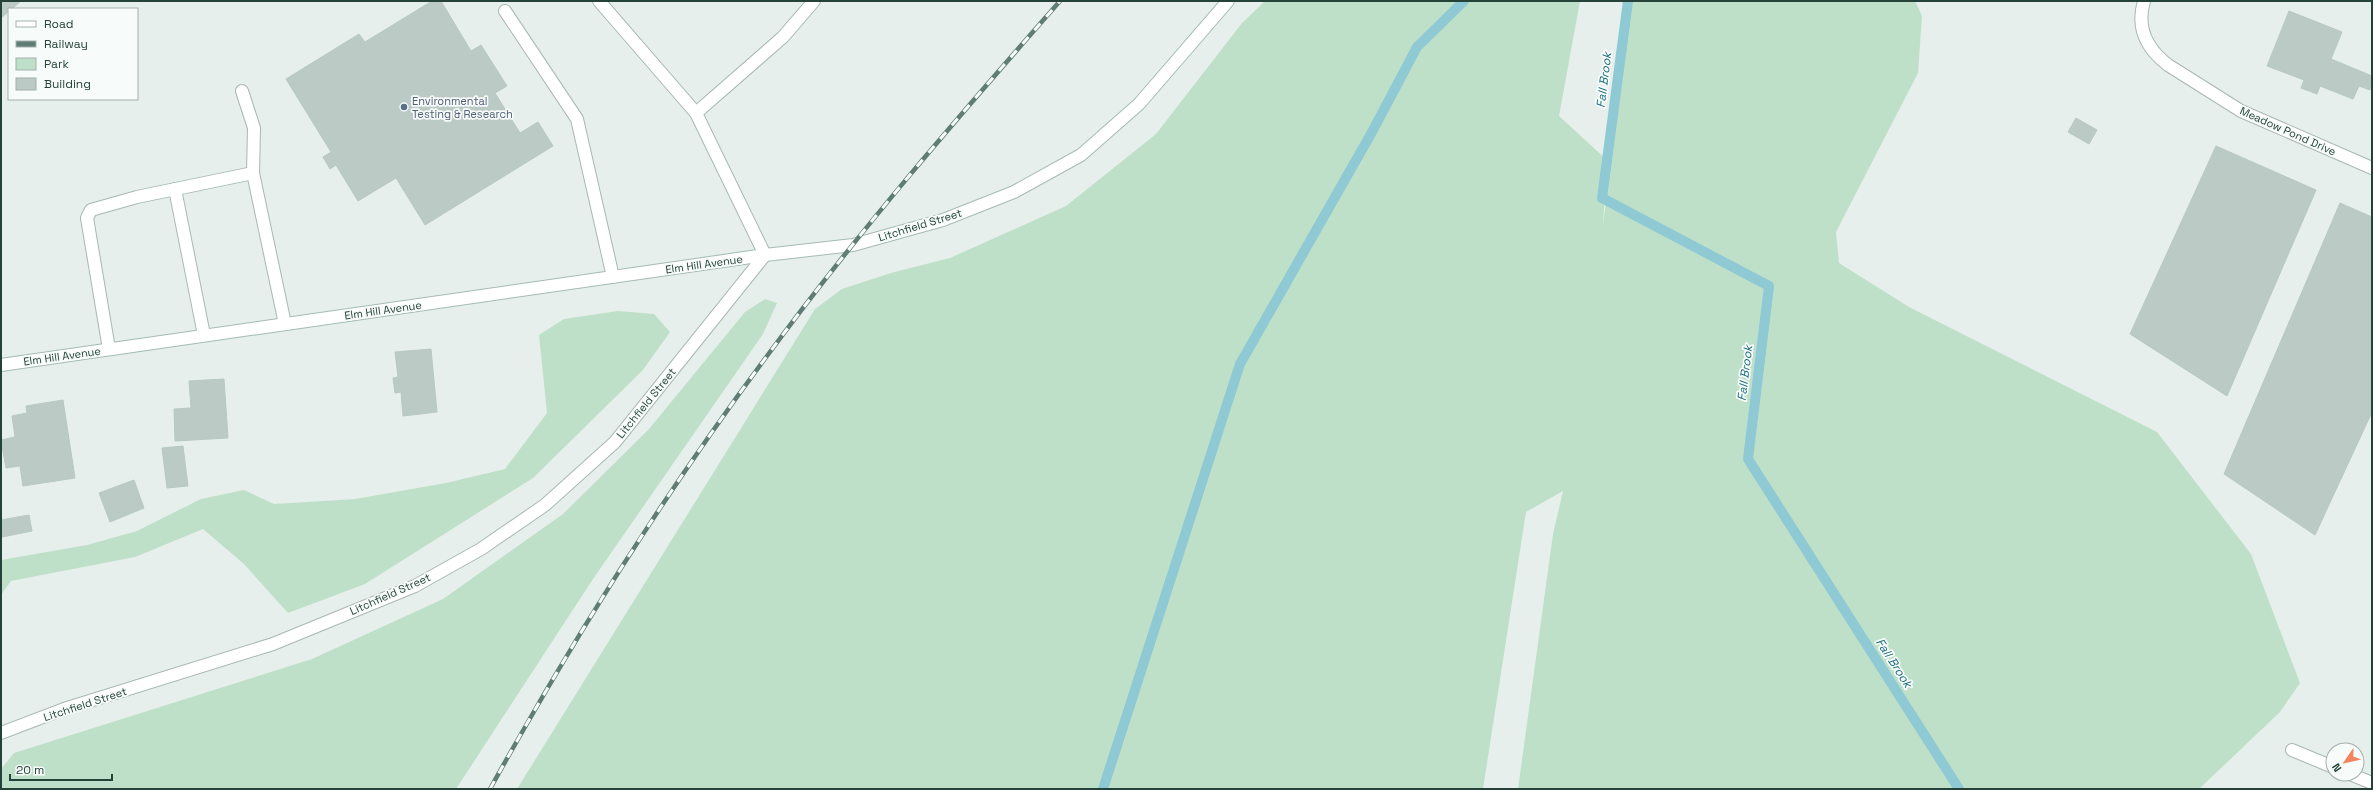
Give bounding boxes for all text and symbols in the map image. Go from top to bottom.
legend [8,8,138,100]
text: Road [44,16,73,32]
text: Railway [44,36,88,52]
water label: Fall Brook [1593,50,1616,109]
text: Park [44,56,69,72]
text: Building [44,76,91,92]
place label: Environmental Testing & Research [412,94,513,121]
marker: Environmental Testing & Research [399,102,409,112]
street label: Meadow Pond Drive [2238,103,2338,159]
street label: Litchfield Street [876,206,964,244]
street label: Elm Hill Avenue [664,252,744,276]
street label: Elm Hill Avenue [343,298,423,322]
water label: Fall Brook [1734,343,1757,402]
street label: Elm Hill Avenue [22,344,102,368]
street label: Litchfield Street [613,365,679,441]
street label: Litchfield Street [348,570,432,618]
water label: Fall Brook [1872,635,1917,692]
street label: Litchfield Street [42,684,128,724]
north arrow [2325,742,2365,782]
scale bar [10,756,112,782]
text: N [2329,761,2345,775]
text: 20 m [16,762,44,778]

